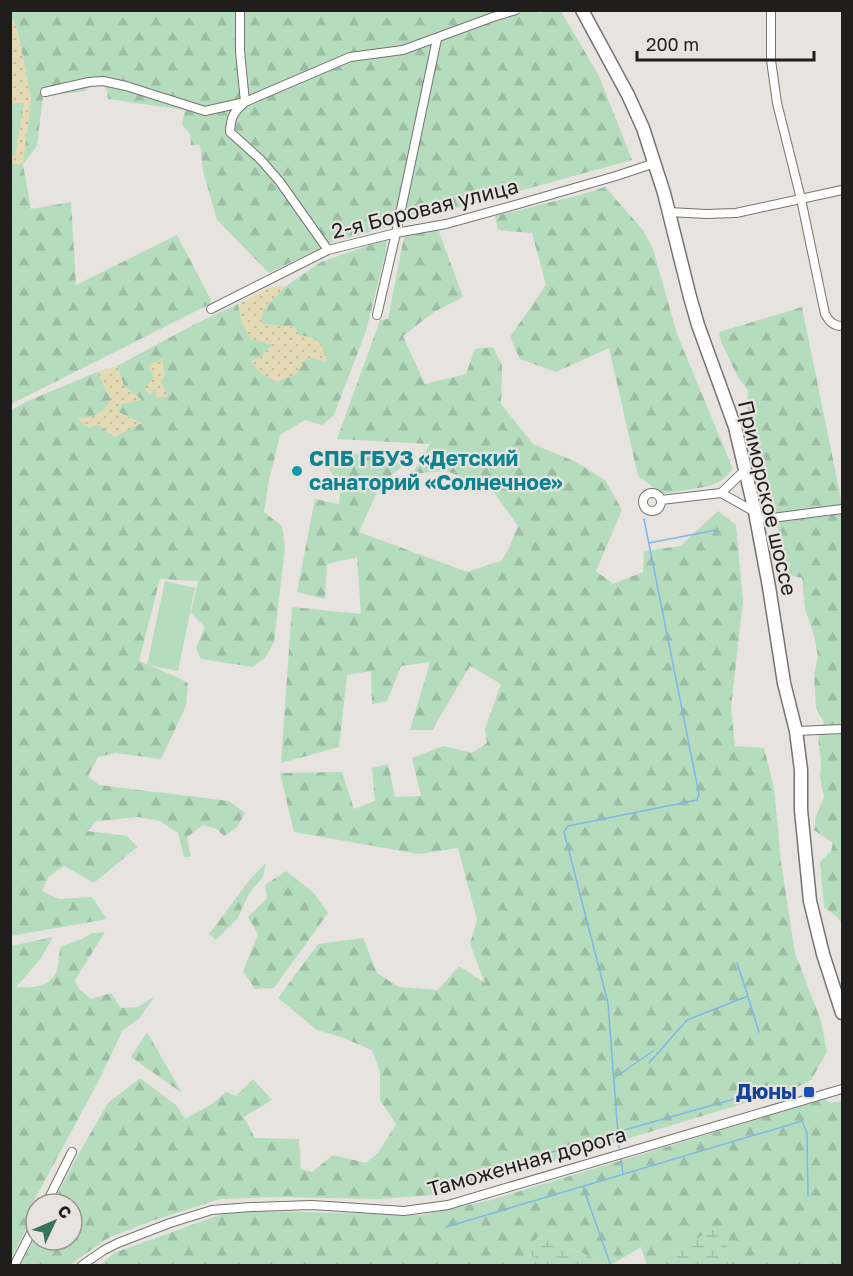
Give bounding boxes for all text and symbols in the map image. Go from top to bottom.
scale bar [637,24,814,62]
text: 200 m [646,33,699,55]
street label: 2-я Боровая улица [328,172,521,244]
street label: Приморское шоссе [733,397,803,598]
place label: СПБ ГБУЗ «Детский санаторий «Солнечное» [309,445,563,495]
marker: СПБ ГБУЗ «Детский санаторий «Солнечное» [290,464,304,478]
place label: Дюны [736,1078,797,1104]
marker: Дюны [802,1085,816,1099]
street label: Таможенная дорога [424,1120,629,1202]
north arrow [24,1192,84,1252]
text: С [54,1201,76,1223]

